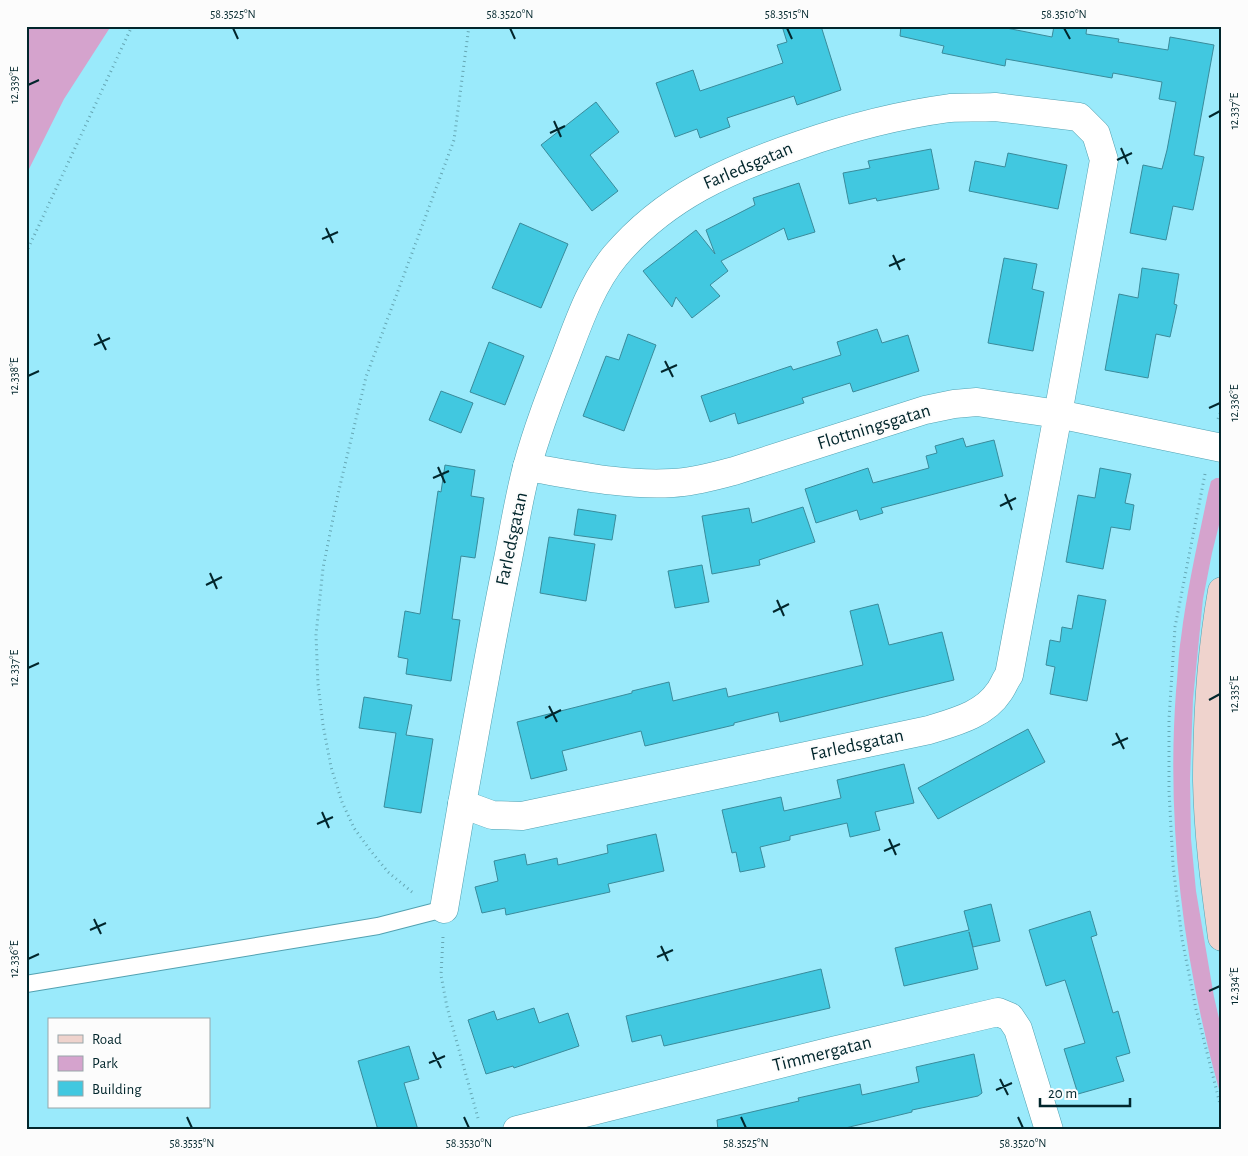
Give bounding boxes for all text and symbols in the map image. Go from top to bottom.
text: 58.3525°N [210,8,256,20]
text: 58.3520°N [487,8,533,20]
text: 58.3515°N [765,8,809,20]
text: 58.3510°N [1041,8,1087,20]
text: 12.339°E [8,66,20,104]
text: 12.337°E [1228,93,1240,129]
street label: Farledsgatan [701,139,795,193]
text: 12.338°E [8,357,20,395]
text: 12.336°E [1228,384,1240,422]
street label: Flottningsgatan [815,401,933,453]
street label: Farledsgatan [493,491,531,587]
text: 12.337°E [8,650,20,686]
text: 12.335°E [1228,676,1240,712]
street label: Farledsgatan [809,726,905,764]
text: 12.336°E [8,940,20,978]
text: 12.334°E [1228,967,1240,1005]
legend [48,1018,210,1108]
text: Road [92,1032,122,1047]
street label: Timmergatan [771,1033,873,1075]
text: Park [92,1056,118,1071]
scale bar [1040,1076,1130,1108]
text: Building [92,1082,142,1097]
text: 20 m [1048,1086,1077,1101]
text: 58.3535°N [169,1137,215,1149]
text: 58.3530°N [446,1137,492,1149]
text: 58.3525°N [723,1137,769,1149]
text: 58.3520°N [1000,1137,1046,1149]

